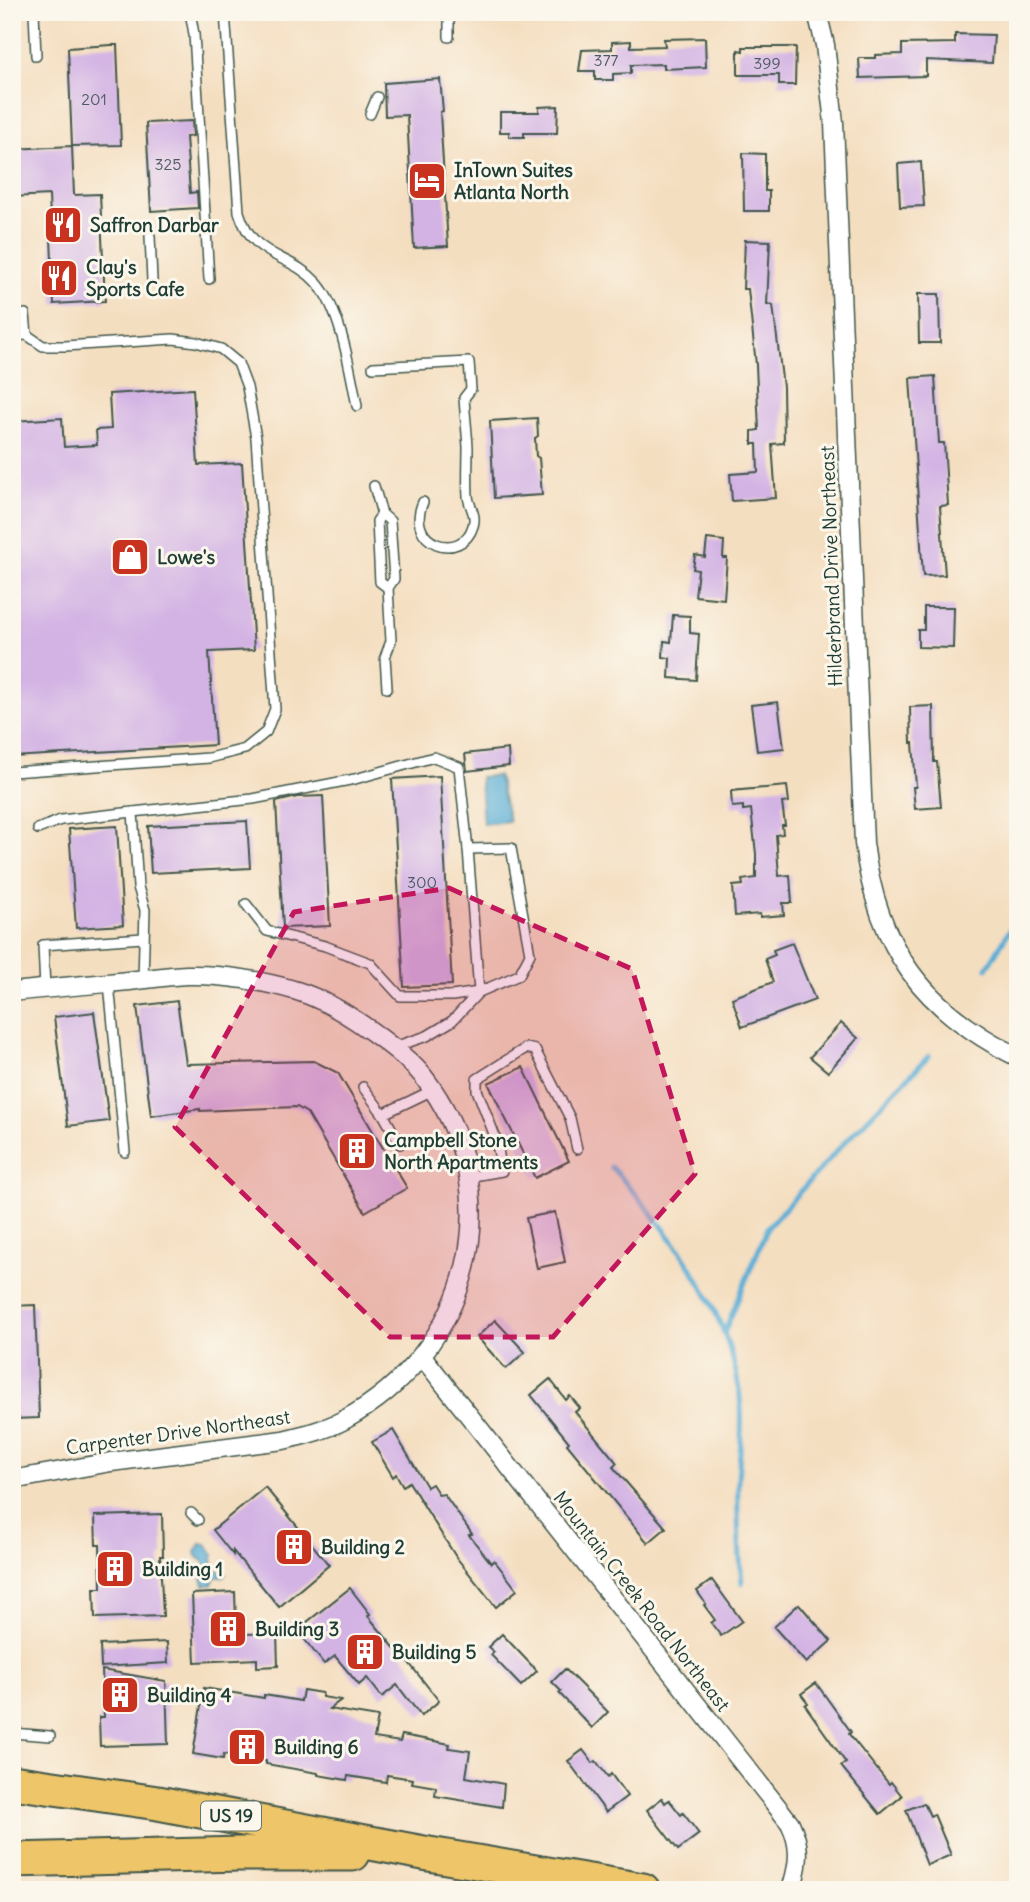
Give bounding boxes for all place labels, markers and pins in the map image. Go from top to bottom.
place label: InTown Suites Atlanta North [454,158,573,204]
hotel icon: InTown Suites Atlanta North [406,160,448,202]
restaurant icon: Saffron Darbar [42,204,84,246]
place label: Saffron Darbar [90,213,219,237]
place label: Clay's Sports Cafe [86,255,185,301]
restaurant icon: Clay's Sports Cafe [38,257,80,299]
shop icon: Lowe's [109,536,151,578]
place label: Lowe's [157,545,216,569]
place label: Campbell Stone North Apartments [384,1128,538,1174]
building icon: Campbell Stone North Apartments [336,1130,378,1172]
building icon: Building 2 [273,1526,315,1568]
place label: Building 2 [321,1535,405,1559]
building icon: Building 1 [94,1548,136,1590]
place label: Building 1 [142,1557,223,1581]
building icon: Building 3 [207,1608,249,1650]
place label: Building 3 [255,1617,339,1641]
building icon: Building 5 [344,1631,386,1673]
place label: Building 5 [392,1640,477,1664]
building icon: Building 4 [99,1674,141,1716]
place label: Building 4 [147,1683,232,1707]
building icon: Building 6 [226,1726,268,1768]
place label: Building 6 [274,1735,359,1759]

